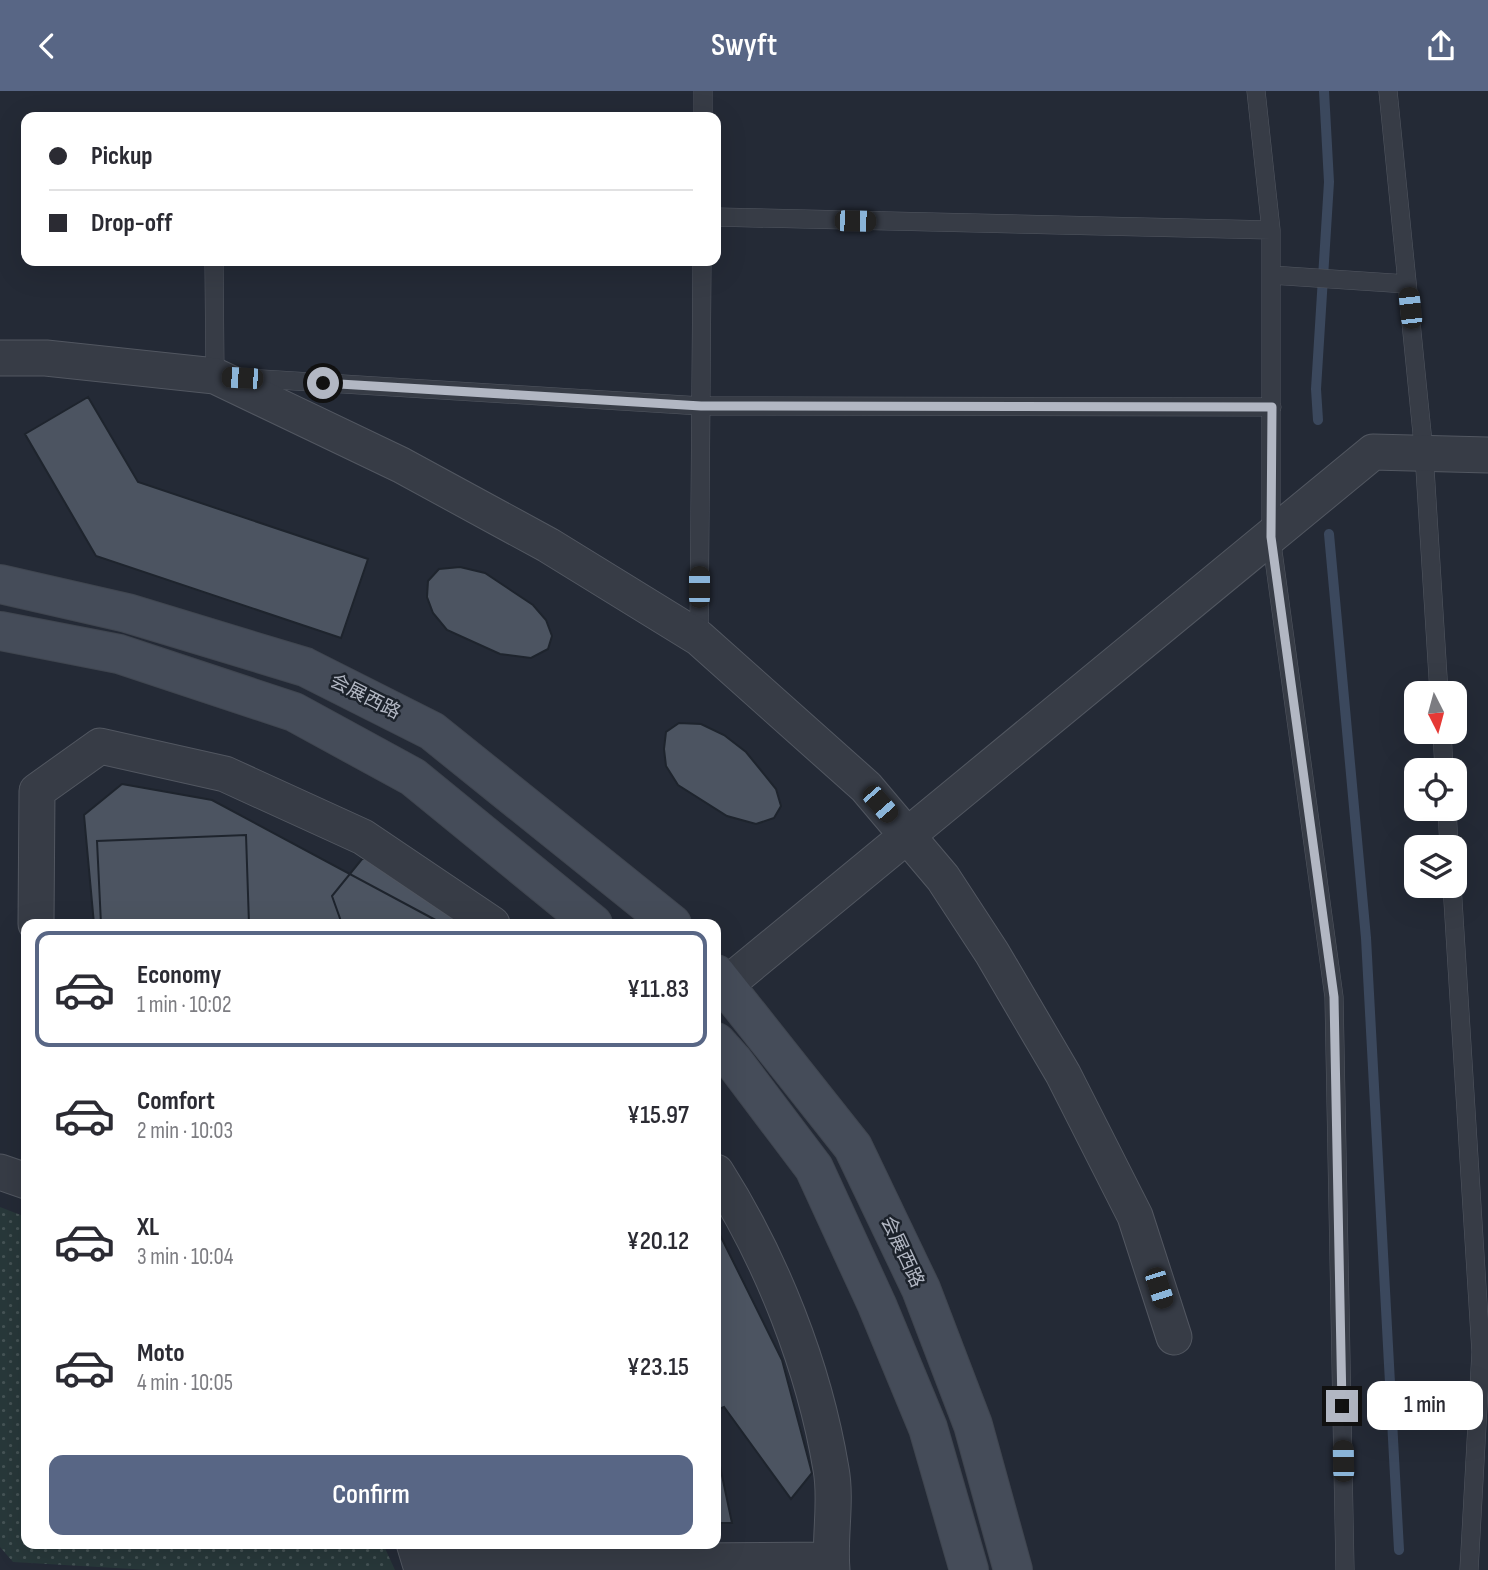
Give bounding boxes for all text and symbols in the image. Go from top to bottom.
text: Swyft [711,26,777,65]
icon: back [28,27,66,65]
icon: share [1422,27,1460,65]
text: Pickup [91,141,153,172]
text: Drop-off [91,208,172,239]
car [834,210,877,232]
car [1398,286,1423,330]
car [221,366,264,390]
route start [307,367,339,399]
car [689,566,710,608]
street label: 会展西路 [326,669,404,725]
north arrow [1404,681,1466,744]
map controls [1404,681,1467,898]
button: locate [1404,758,1467,821]
car [859,781,902,827]
button: layers [1404,835,1467,898]
icon: car [53,958,116,1021]
text: Economy [137,960,221,991]
text: ¥11.83 [627,974,689,1005]
text: 1 min · 10:02 [137,991,232,1019]
icon: car [53,1084,116,1147]
text: Comfort [137,1086,215,1117]
text: ¥15.97 [627,1100,689,1131]
text: 2 min · 10:03 [137,1117,233,1145]
icon: car [53,1210,116,1273]
text: XL [137,1212,159,1243]
street label: 会展西路 [876,1213,928,1291]
text: ¥20.12 [626,1226,689,1257]
text: 3 min · 10:04 [137,1243,233,1271]
car [1143,1265,1176,1311]
icon: car [53,1336,116,1399]
text: Moto [137,1338,185,1369]
text: ¥23.15 [627,1352,689,1383]
text: 4 min · 10:05 [137,1369,233,1397]
callout: 1 min [1366,1381,1482,1431]
route end [1326,1390,1358,1422]
text: 1 min [1404,1391,1446,1419]
car [1333,1440,1354,1482]
button: Confirm [49,1455,693,1535]

